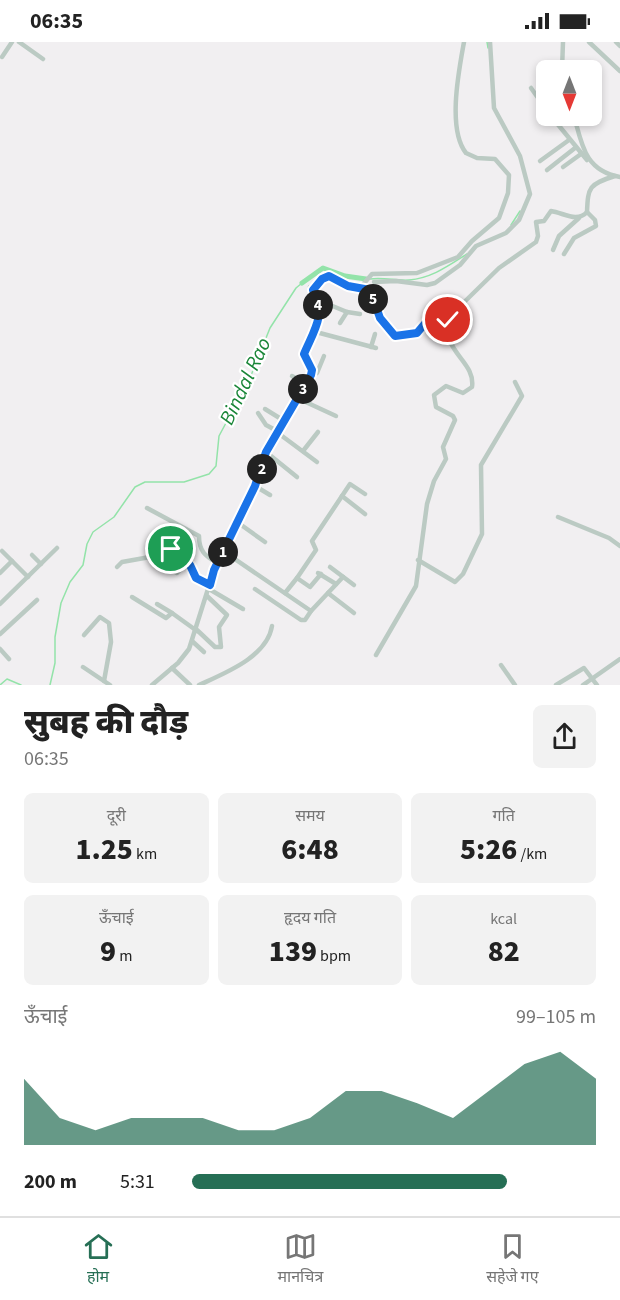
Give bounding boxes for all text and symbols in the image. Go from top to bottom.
text: 06:35 [30,5,83,37]
north arrow [536,60,602,126]
map controls [536,60,602,126]
pin: 5 [358,284,388,314]
text: 5 [369,288,377,310]
pin: 4 [303,290,333,320]
text: 4 [314,294,322,316]
pin [422,294,473,345]
icon: check [431,303,464,336]
water label: Bindal Rao [212,332,278,430]
pin: 3 [288,374,318,404]
text: 3 [299,378,307,400]
pin: 2 [247,454,277,484]
text: 2 [258,458,266,480]
pin [145,523,196,574]
icon: arrive [154,532,187,565]
pin: 1 [208,537,238,567]
text: 1 [219,541,227,563]
text: सुबह की दौड़ [24,699,188,746]
button: share [533,705,596,768]
text: 06:35 [24,745,69,773]
text: दूरी [107,805,126,827]
text: समय [295,805,325,827]
text: गति [493,805,515,827]
text: 1.25 [75,828,133,871]
text: 6:48 [281,828,339,871]
text: 5:26 [460,828,517,871]
text: km [133,843,157,865]
text: /km [517,843,547,865]
text: ऊँचाई [99,907,134,929]
text: हृदय गति [284,907,336,929]
text: kcal [490,908,517,930]
text: 9 [100,930,116,973]
text: 139 [269,930,317,973]
text: 82 [488,930,520,973]
text: m [116,945,133,967]
text: bpm [317,945,351,967]
text: ऊँचाई [24,1003,67,1031]
text: 99–105 m [516,1003,596,1031]
text: 200 m [24,1168,77,1196]
text: 5:31 [120,1168,155,1196]
tab: होम [82,1230,115,1289]
tab: मानचित्र [278,1230,323,1289]
tab: सहेजे गए [486,1230,538,1289]

